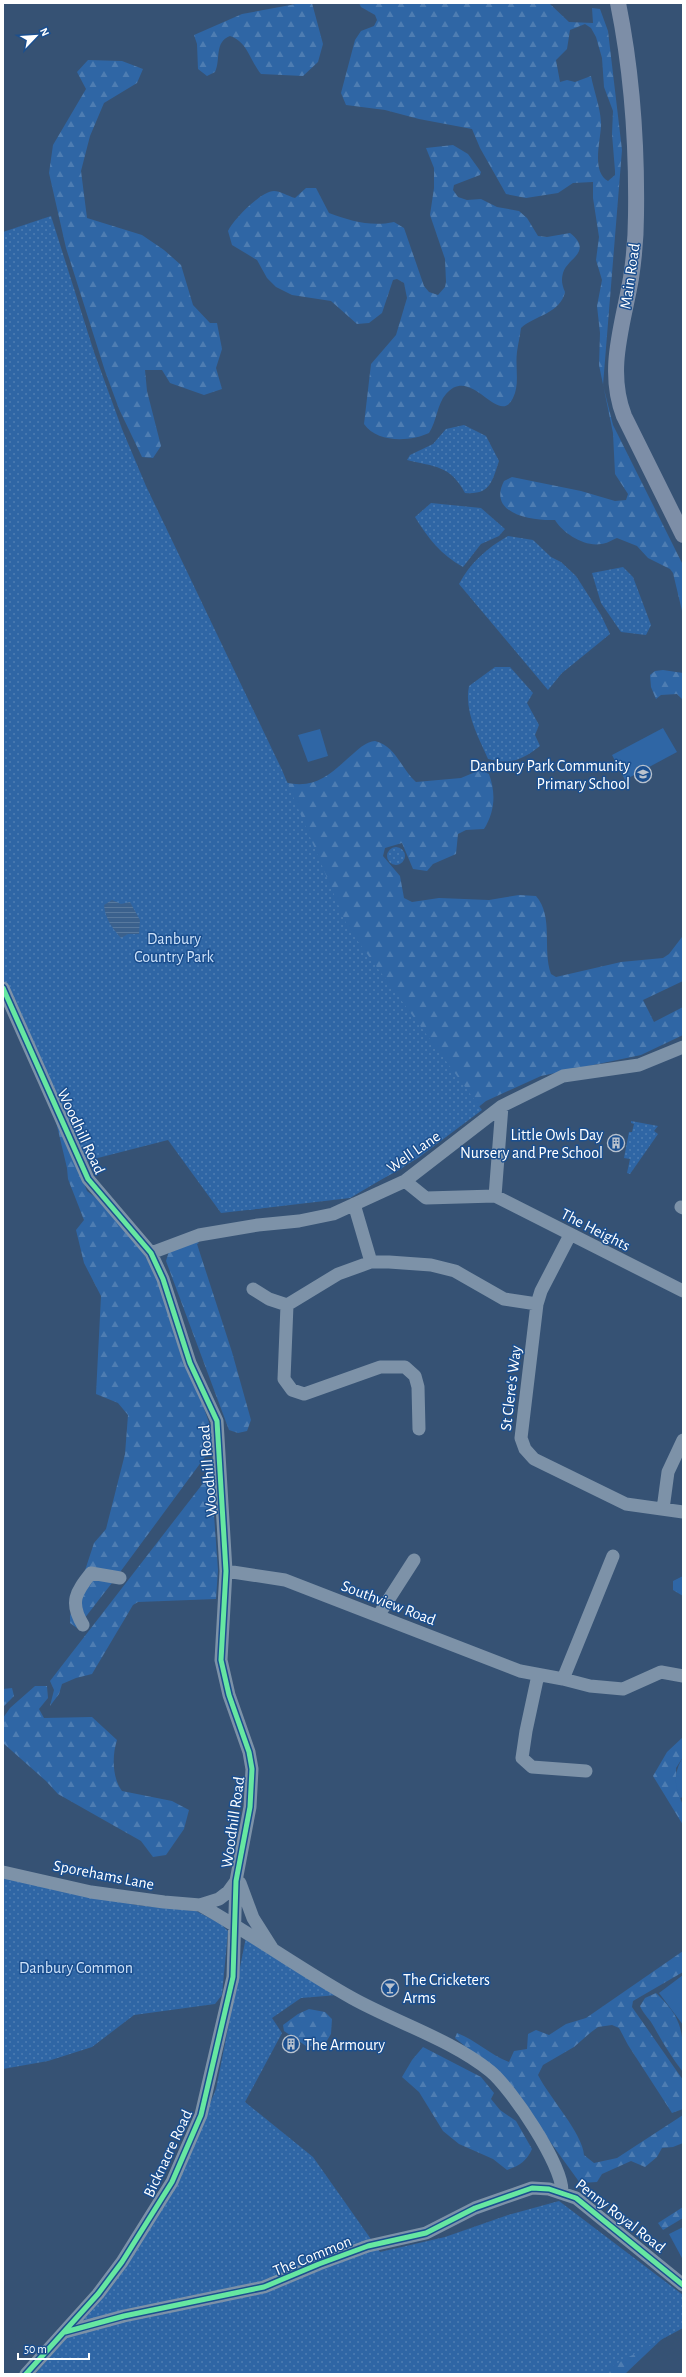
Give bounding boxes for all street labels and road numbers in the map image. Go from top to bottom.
street label: Main Road [617,242,643,310]
street label: Woodhill Road [54,1086,108,1177]
street label: Well Lane [384,1128,443,1176]
street label: The Heights [558,1206,633,1254]
street label: St Clere's Way [498,1344,525,1432]
street label: Woodhill Road [196,1424,220,1518]
street label: Southview Road [339,1578,438,1628]
street label: Woodhill Road [219,1775,247,1869]
street label: Sporehams Lane [52,1857,156,1893]
street label: Bicknacre Road [141,2107,195,2200]
street label: Penny Royal Road [572,2176,668,2256]
street label: The Common [271,2233,354,2279]

